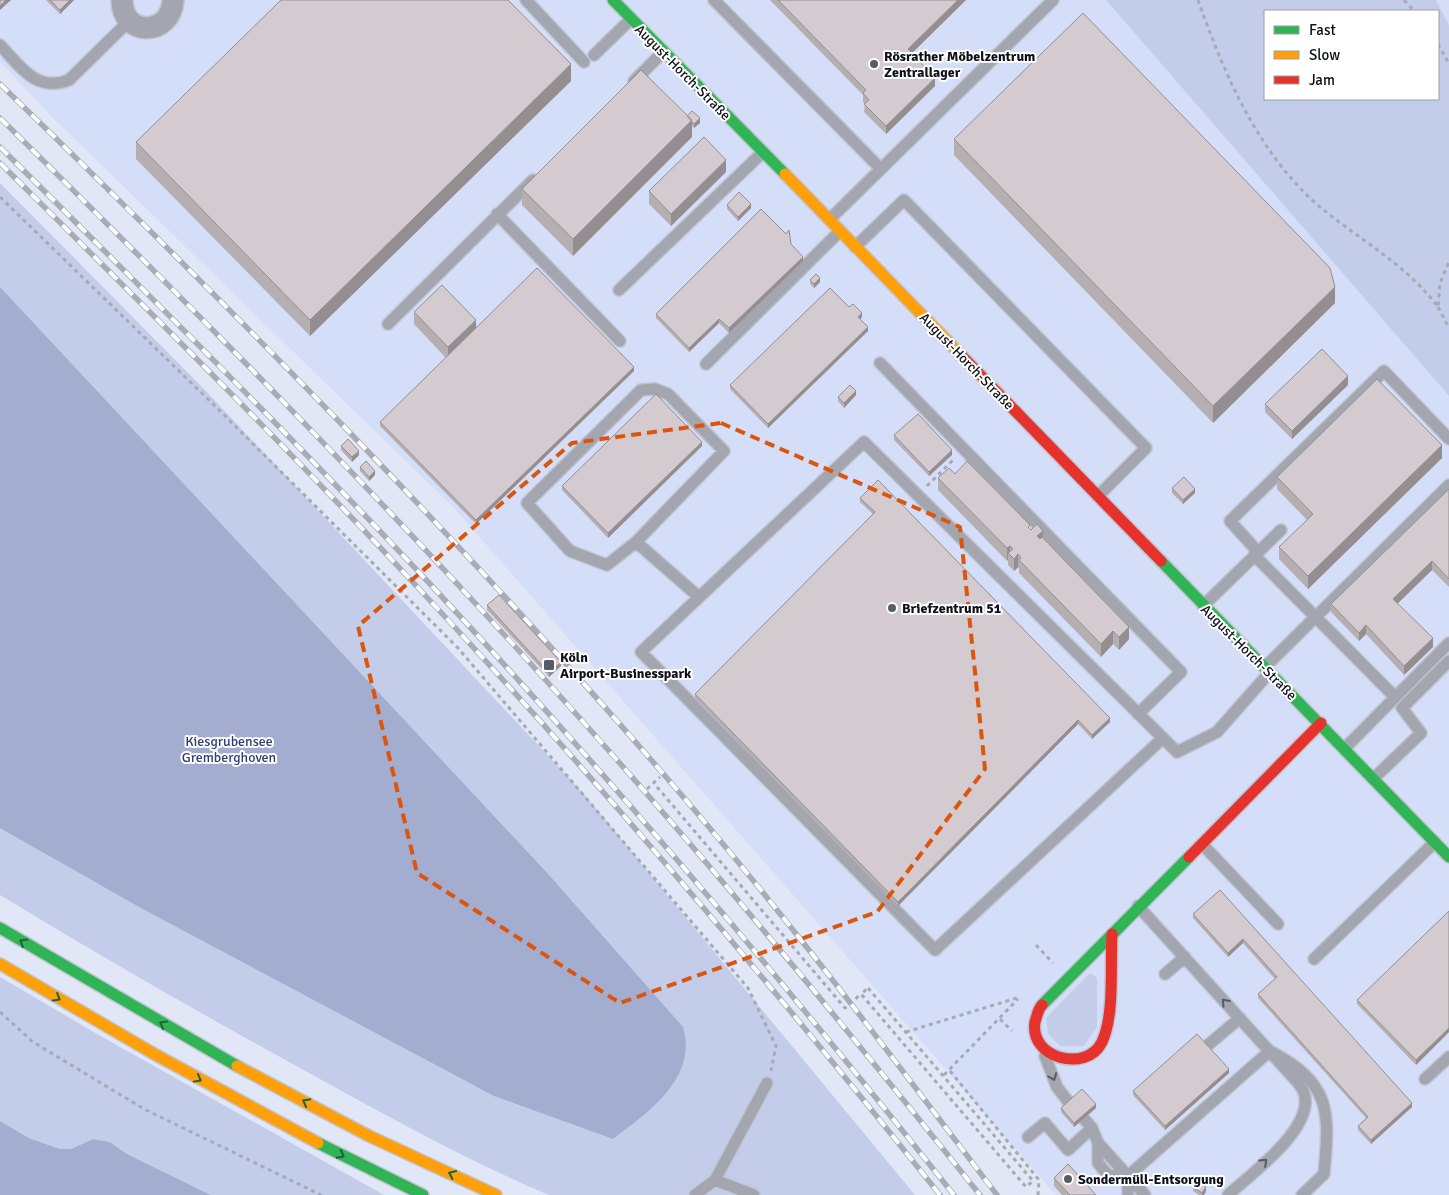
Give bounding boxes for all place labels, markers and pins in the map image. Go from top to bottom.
place label: Rösrather Möbelzentrum Zentrallager [884,48,1035,81]
marker: Rösrather Möbelzentrum Zentrallager [868,58,880,70]
place label: Briefzentrum 51 [902,600,1002,617]
marker: Briefzentrum 51 [886,602,898,614]
place label: Köln Airport-Businesspark [560,649,692,682]
marker: Köln Airport-Businesspark [542,658,556,672]
place label: Sondermüll-Entsorgung [1078,1171,1224,1188]
marker: Sondermüll-Entsorgung [1062,1173,1074,1185]

